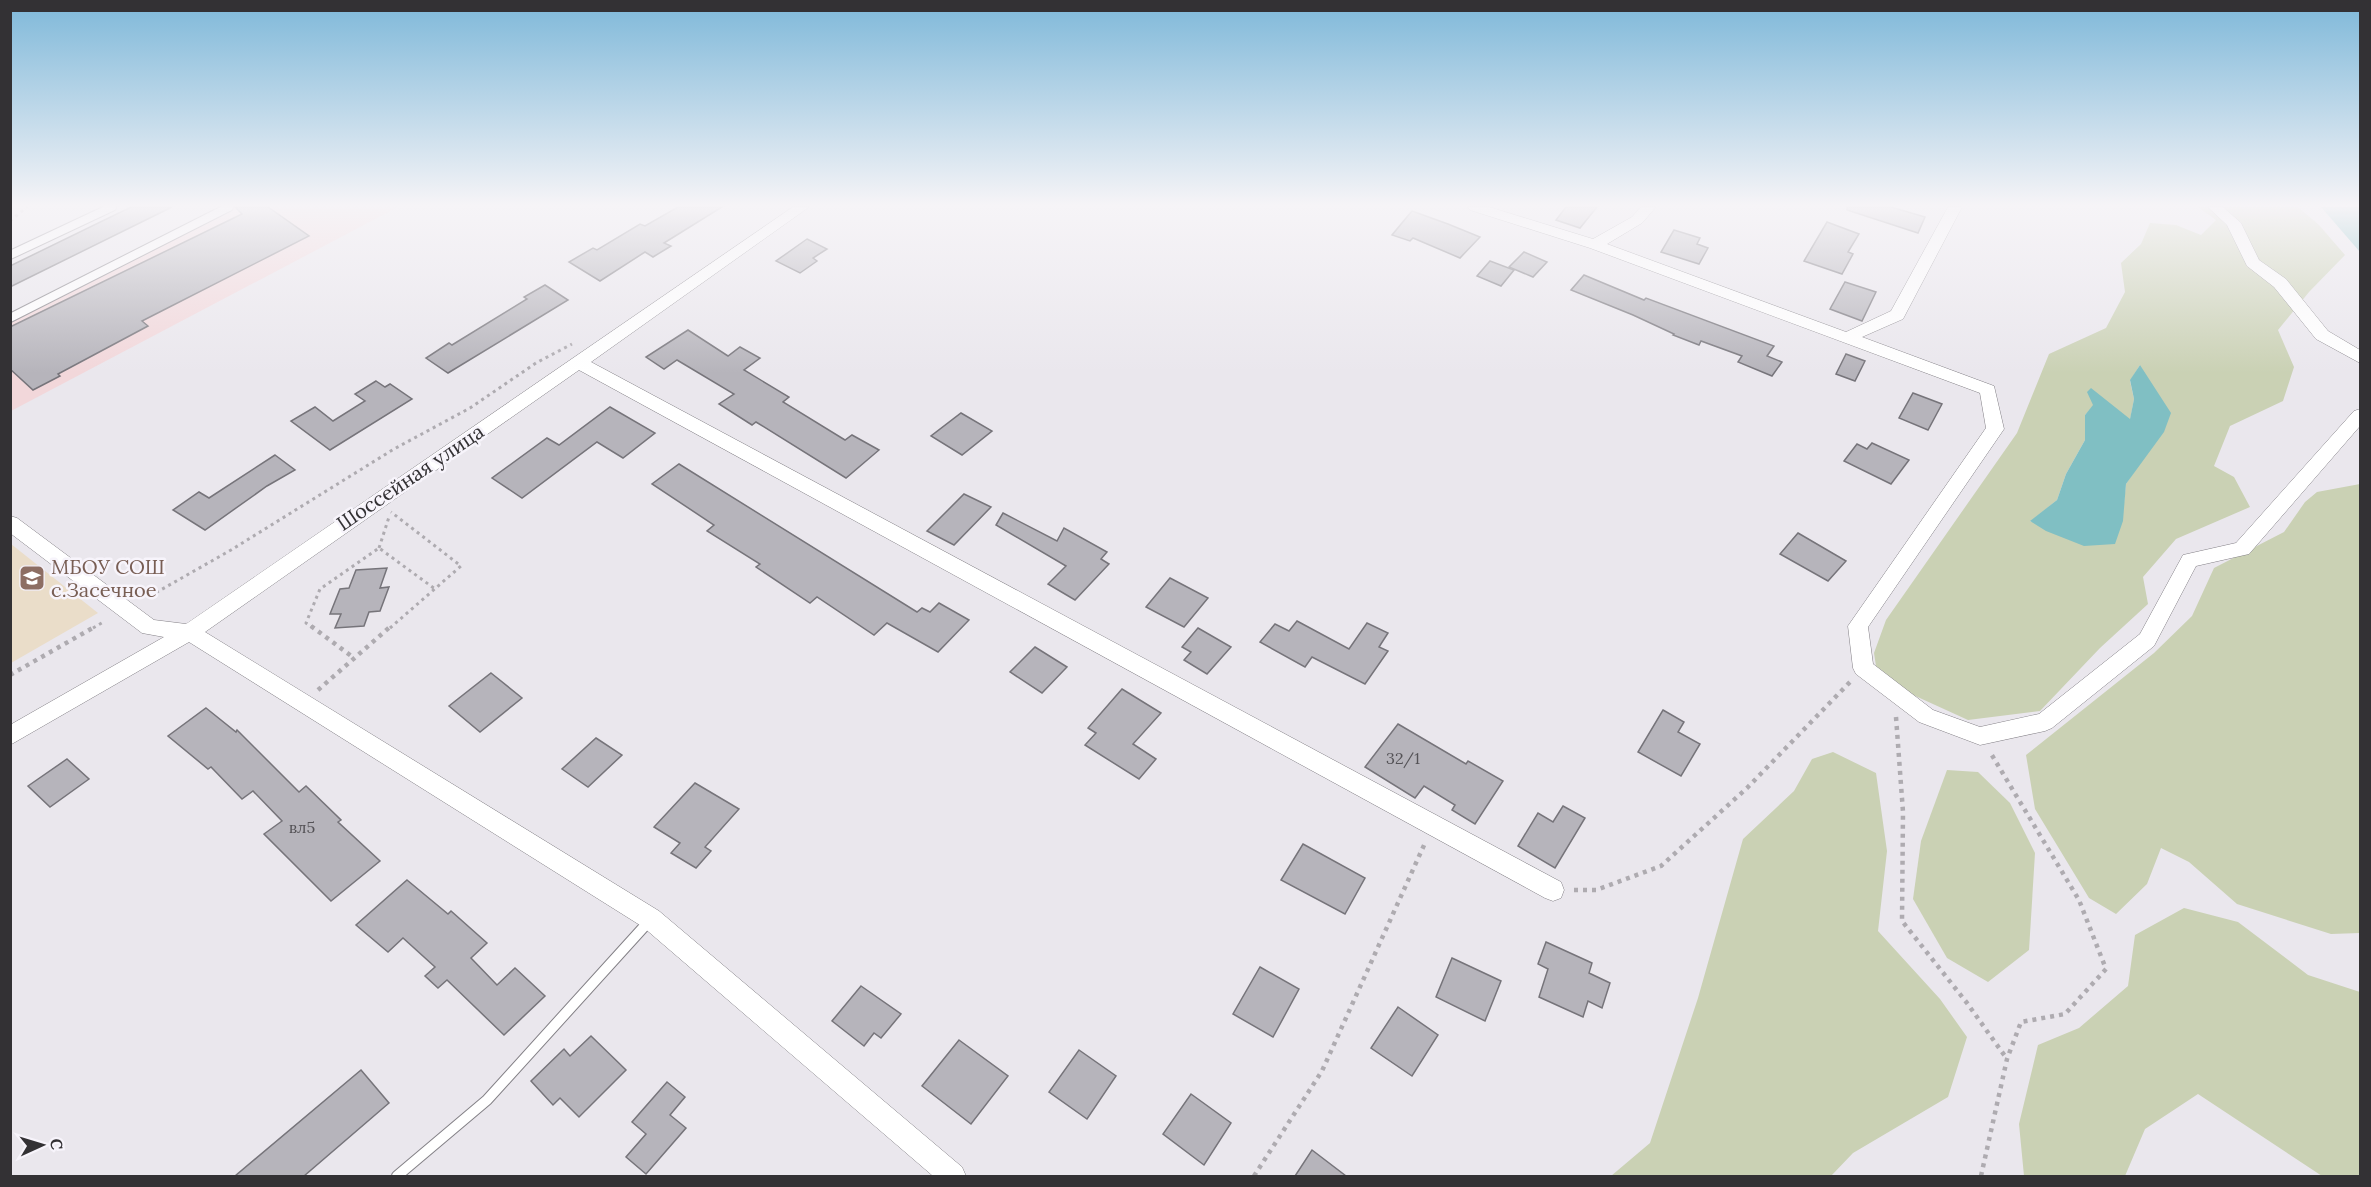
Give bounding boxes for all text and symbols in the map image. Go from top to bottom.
street label: Шоссейная улица [332,418,488,536]
place label: МБОУ СОШ с.Засечное [51,554,165,602]
school or university icon: МБОУ СОШ с.Засечное [17,563,47,593]
house number: 32/1 [1386,748,1420,769]
house number: вл5 [289,817,315,837]
north arrow [12,1115,72,1175]
text: С [47,1138,67,1150]

